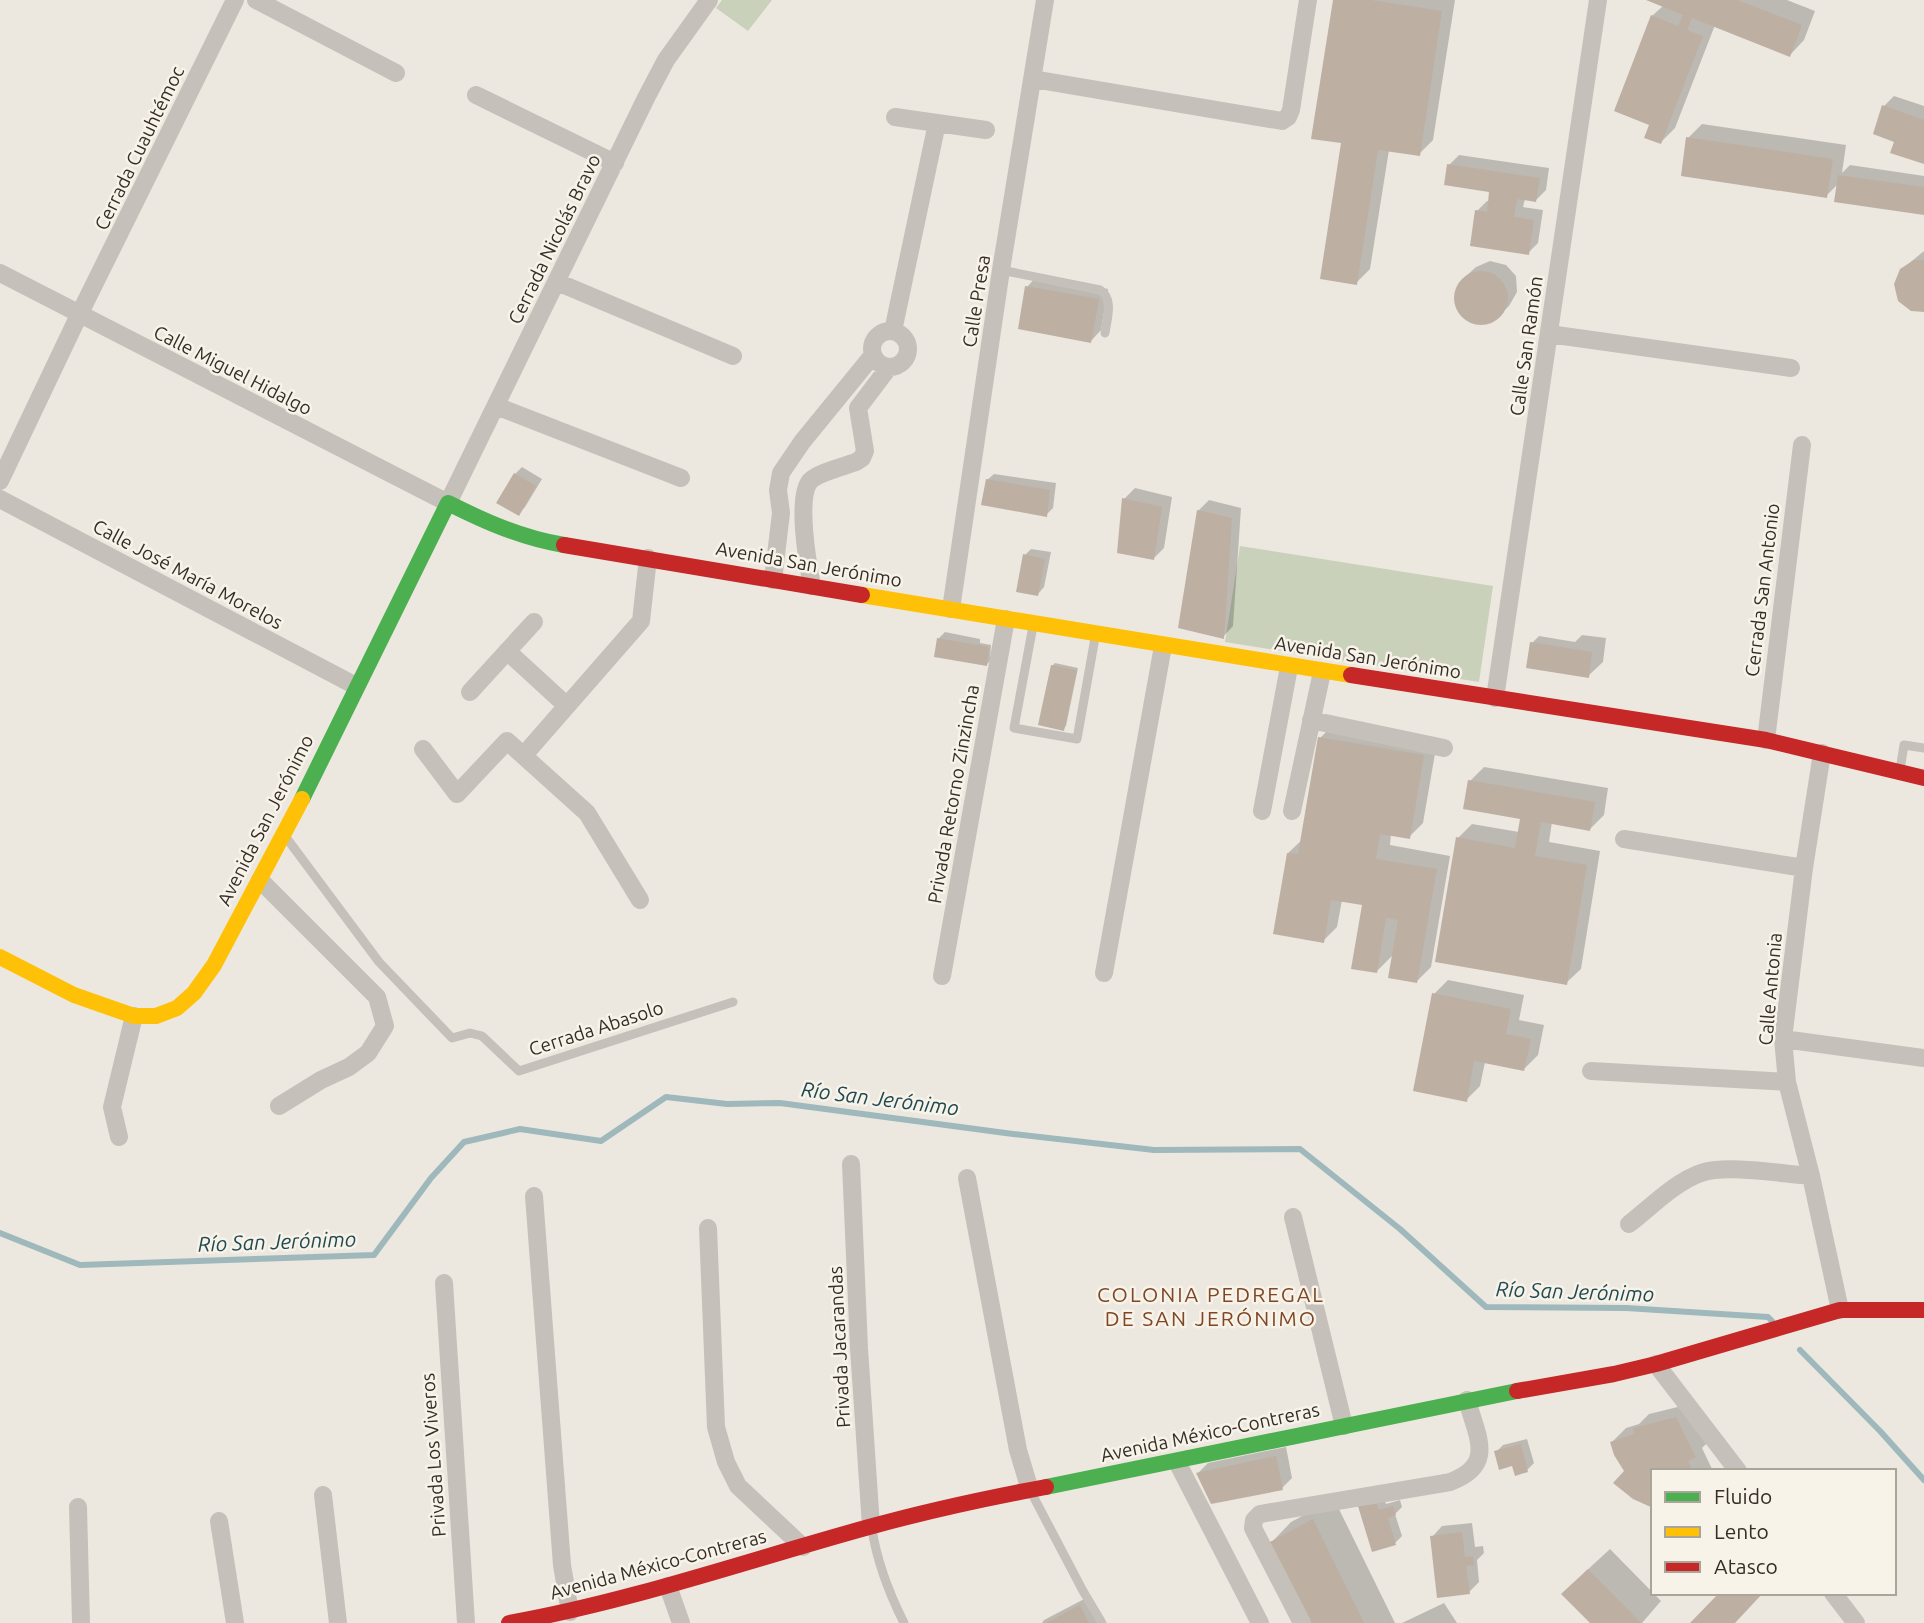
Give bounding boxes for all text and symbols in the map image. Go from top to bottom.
street label: Cerrada Cuauhtémoc [90,62,188,234]
street label: Cerrada Nicolás Bravo [503,150,605,328]
street label: Calle Presa [958,253,994,349]
street label: Calle San Ramón [1505,275,1547,417]
street label: Calle Miguel Hidalgo [150,321,316,419]
street label: Cerrada San Antonio [1740,502,1784,678]
street label: Calle José María Morelos [89,515,287,633]
street label: Avenida San Jerónimo [714,537,904,591]
street label: Avenida San Jerónimo [1273,631,1463,683]
street label: Privada Retorno Zinzincha [923,683,983,905]
street label: Avenida San Jerónimo [212,731,318,909]
street label: Calle Antonia [1754,932,1786,1046]
street label: Cerrada Abasolo [526,996,666,1060]
water label: Río San Jerónimo [800,1076,960,1120]
water label: Río San Jerónimo [197,1226,357,1256]
street label: Privada Jacarandas [824,1266,854,1428]
water label: Río San Jerónimo [1495,1276,1655,1306]
district label: COLONIA PEDREGAL DE SAN JERÓNIMO [1097,1282,1325,1330]
street label: Privada Los Viveros [416,1372,450,1538]
street label: Avenida México-Contreras [1099,1398,1321,1466]
legend [1651,1469,1896,1595]
text: Fluido [1714,1484,1772,1508]
text: Lento [1714,1519,1769,1543]
street label: Avenida México-Contreras [547,1525,769,1603]
text: Atasco [1714,1554,1778,1578]

